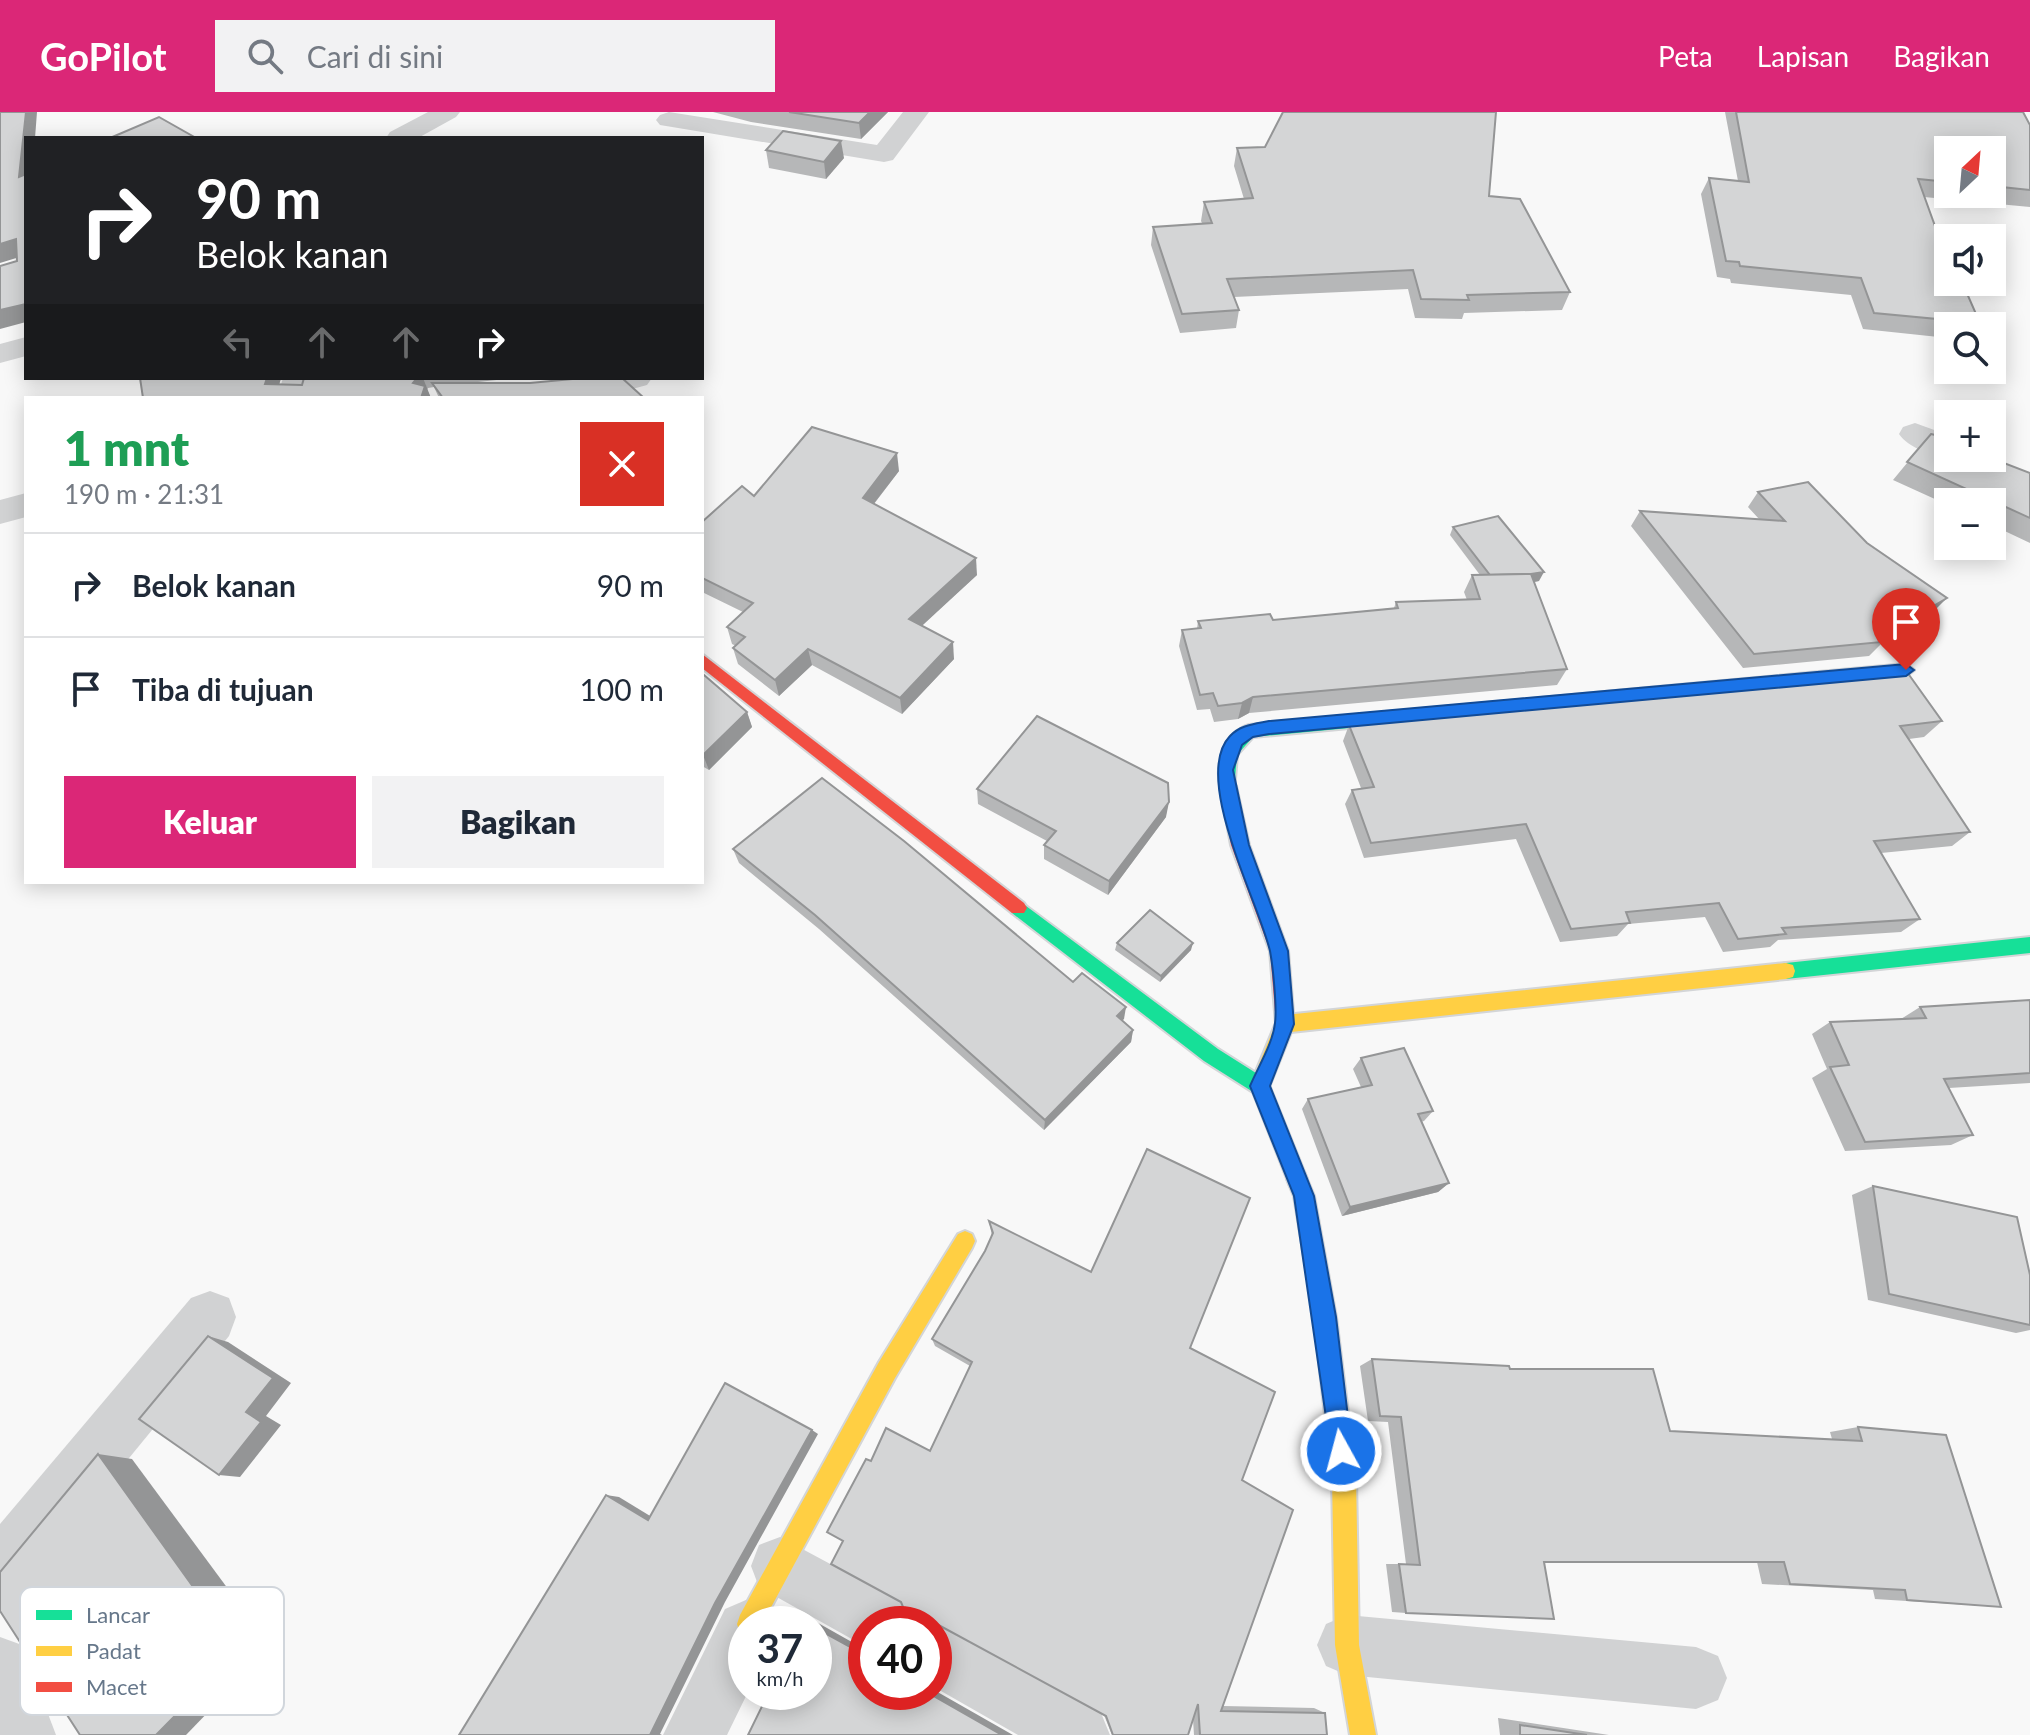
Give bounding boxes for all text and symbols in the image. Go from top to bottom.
search box [215,20,775,92]
text: GoPilot [40,33,167,79]
icon: search [243,34,287,78]
text: Cari di sini [307,38,443,74]
text: Peta [1658,39,1713,73]
text: Lapisan [1757,39,1849,73]
text: Bagikan [1893,39,1990,73]
north arrow [1934,136,2006,208]
map controls [1934,136,2006,560]
text: 90 m [196,164,321,231]
icon: right [64,168,168,272]
button: sound [1934,224,2006,296]
text: Belok kanan [196,232,389,276]
button: search [1934,312,2006,384]
icon: left [216,320,260,364]
icon: ahead [300,320,344,364]
icon: ahead [384,320,428,364]
icon: right [468,320,512,364]
button: + [1934,400,2006,472]
text: 1 mnt [64,419,189,476]
button: close [580,422,664,506]
text: 190 m · 21:31 [64,478,224,510]
button: − [1934,488,2006,560]
icon: right [64,563,108,607]
text: Belok kanan [132,567,296,603]
text: 90 m [597,567,664,603]
pin [1872,588,1940,670]
icon: arrive [1884,600,1928,644]
icon: arrive [64,667,108,711]
text: Tiba di tujuan [132,671,314,707]
text: 100 m [579,671,664,707]
button: Keluar [64,776,356,868]
button: Bagikan [372,776,664,868]
position arrow [1299,1409,1383,1493]
legend [20,1587,284,1715]
text: Lancar [86,1601,150,1628]
speed limit sign: 40 [848,1606,952,1710]
text: 37 [757,1624,803,1672]
text: Padat [86,1637,141,1664]
text: km/h [757,1666,803,1690]
text: Macet [86,1673,147,1700]

